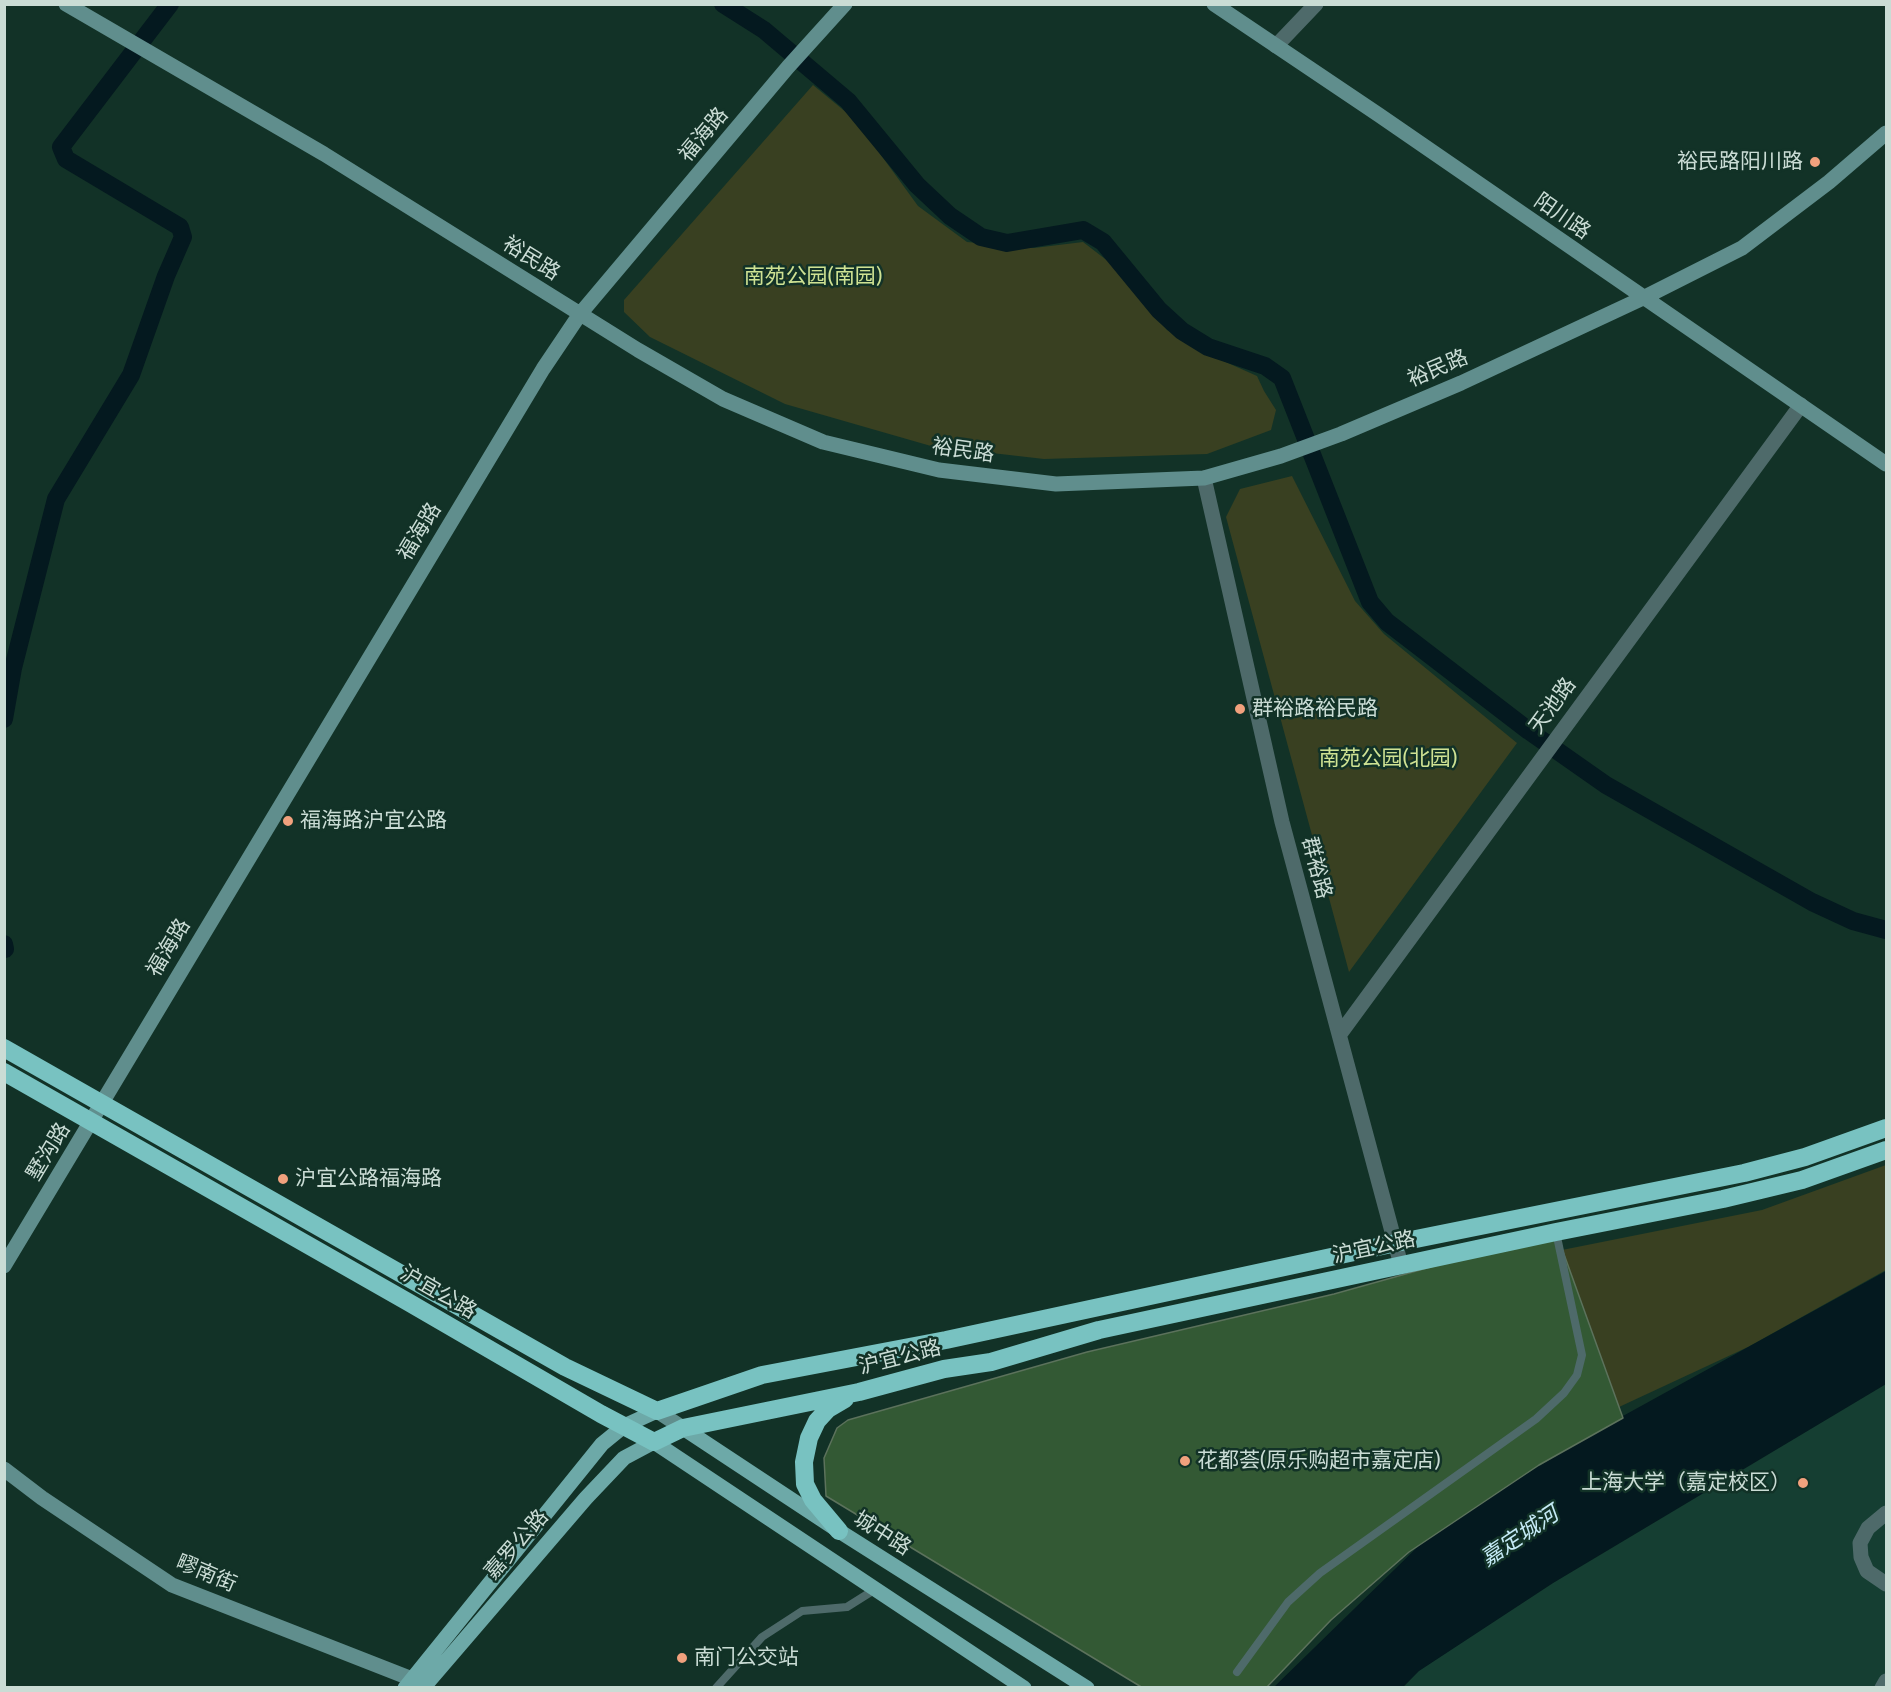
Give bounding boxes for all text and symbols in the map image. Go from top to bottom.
street label: 福海路 [674,103,734,167]
place label: 裕民路阳川路 [1677,149,1803,175]
marker: 裕民路阳川路 [1808,155,1822,169]
street label: 阳川路 [1529,189,1595,245]
street label: 裕民路 [498,232,564,286]
park label: 南苑公园(南园) [744,264,882,290]
street label: 裕民路 [1404,345,1472,393]
street label: 裕民路 [930,434,996,468]
street label: 福海路 [393,499,447,565]
street label: 天池路 [1524,673,1582,739]
place label: 群裕路裕民路 [1252,696,1378,722]
marker: 群裕路裕民路 [1233,702,1247,716]
park label: 南苑公园(北园) [1319,746,1457,772]
place label: 福海路沪宜公路 [300,808,447,834]
marker: 福海路沪宜公路 [281,814,295,828]
street label: 群裕路 [1296,834,1336,902]
street label: 福海路 [142,915,196,981]
street label: 墅沟路 [22,1119,76,1185]
place label: 沪宜公路福海路 [295,1166,442,1192]
marker: 沪宜公路福海路 [276,1172,290,1186]
street label: 沪宜公路 [1330,1227,1418,1269]
street label: 沪宜公路 [395,1261,481,1325]
street label: 沪宜公路 [856,1336,944,1380]
place label: 花都荟(原乐购超市嘉定店) [1197,1448,1440,1474]
marker: 花都荟(原乐购超市嘉定店) [1178,1454,1192,1468]
place label: 上海大学（嘉定校区） [1581,1470,1791,1496]
marker: 上海大学（嘉定校区） [1796,1476,1810,1490]
water label: 嘉定城河 [1476,1501,1564,1573]
street label: 嘉罗公路 [480,1505,554,1585]
street label: 城中路 [849,1507,915,1561]
street label: 疁南街 [172,1550,240,1598]
place label: 南门公交站 [694,1645,799,1671]
marker: 南门公交站 [675,1651,689,1665]

